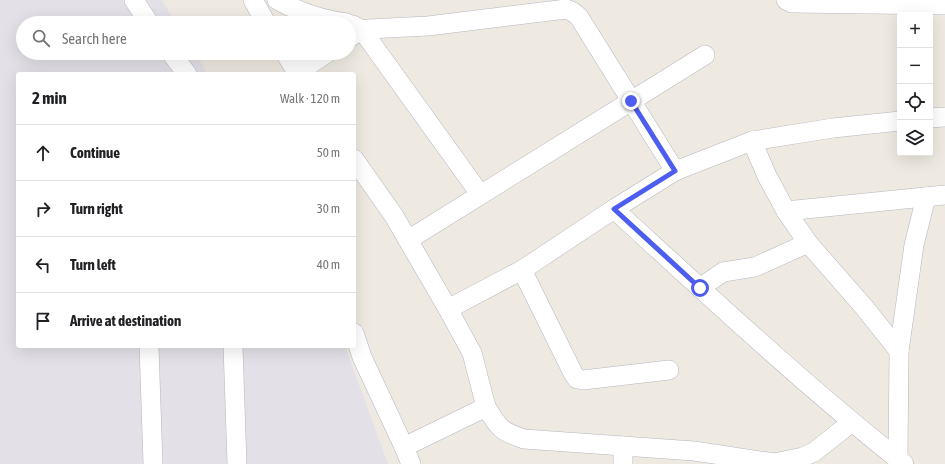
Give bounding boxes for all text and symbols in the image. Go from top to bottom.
map controls [897,12,933,156]
button: + [897,12,933,48]
search box [16,16,356,60]
icon: search [30,27,52,49]
text: Search here [62,30,127,47]
button: − [897,48,933,84]
button: locate [897,84,933,120]
text: 2 min [32,88,67,108]
text: Walk · 120 m [280,91,340,106]
route end [622,92,640,110]
button: layers [897,120,933,156]
icon: ahead [32,142,54,164]
text: Continue [70,144,120,161]
text: 50 m [317,145,340,160]
icon: right [32,198,54,220]
text: Turn right [70,200,123,217]
text: 30 m [317,201,340,216]
icon: left [32,254,54,276]
text: Turn left [70,256,116,273]
text: 40 m [317,257,340,272]
route start [691,279,709,297]
icon: arrive [32,310,54,332]
text: Arrive at destination [70,312,181,329]

